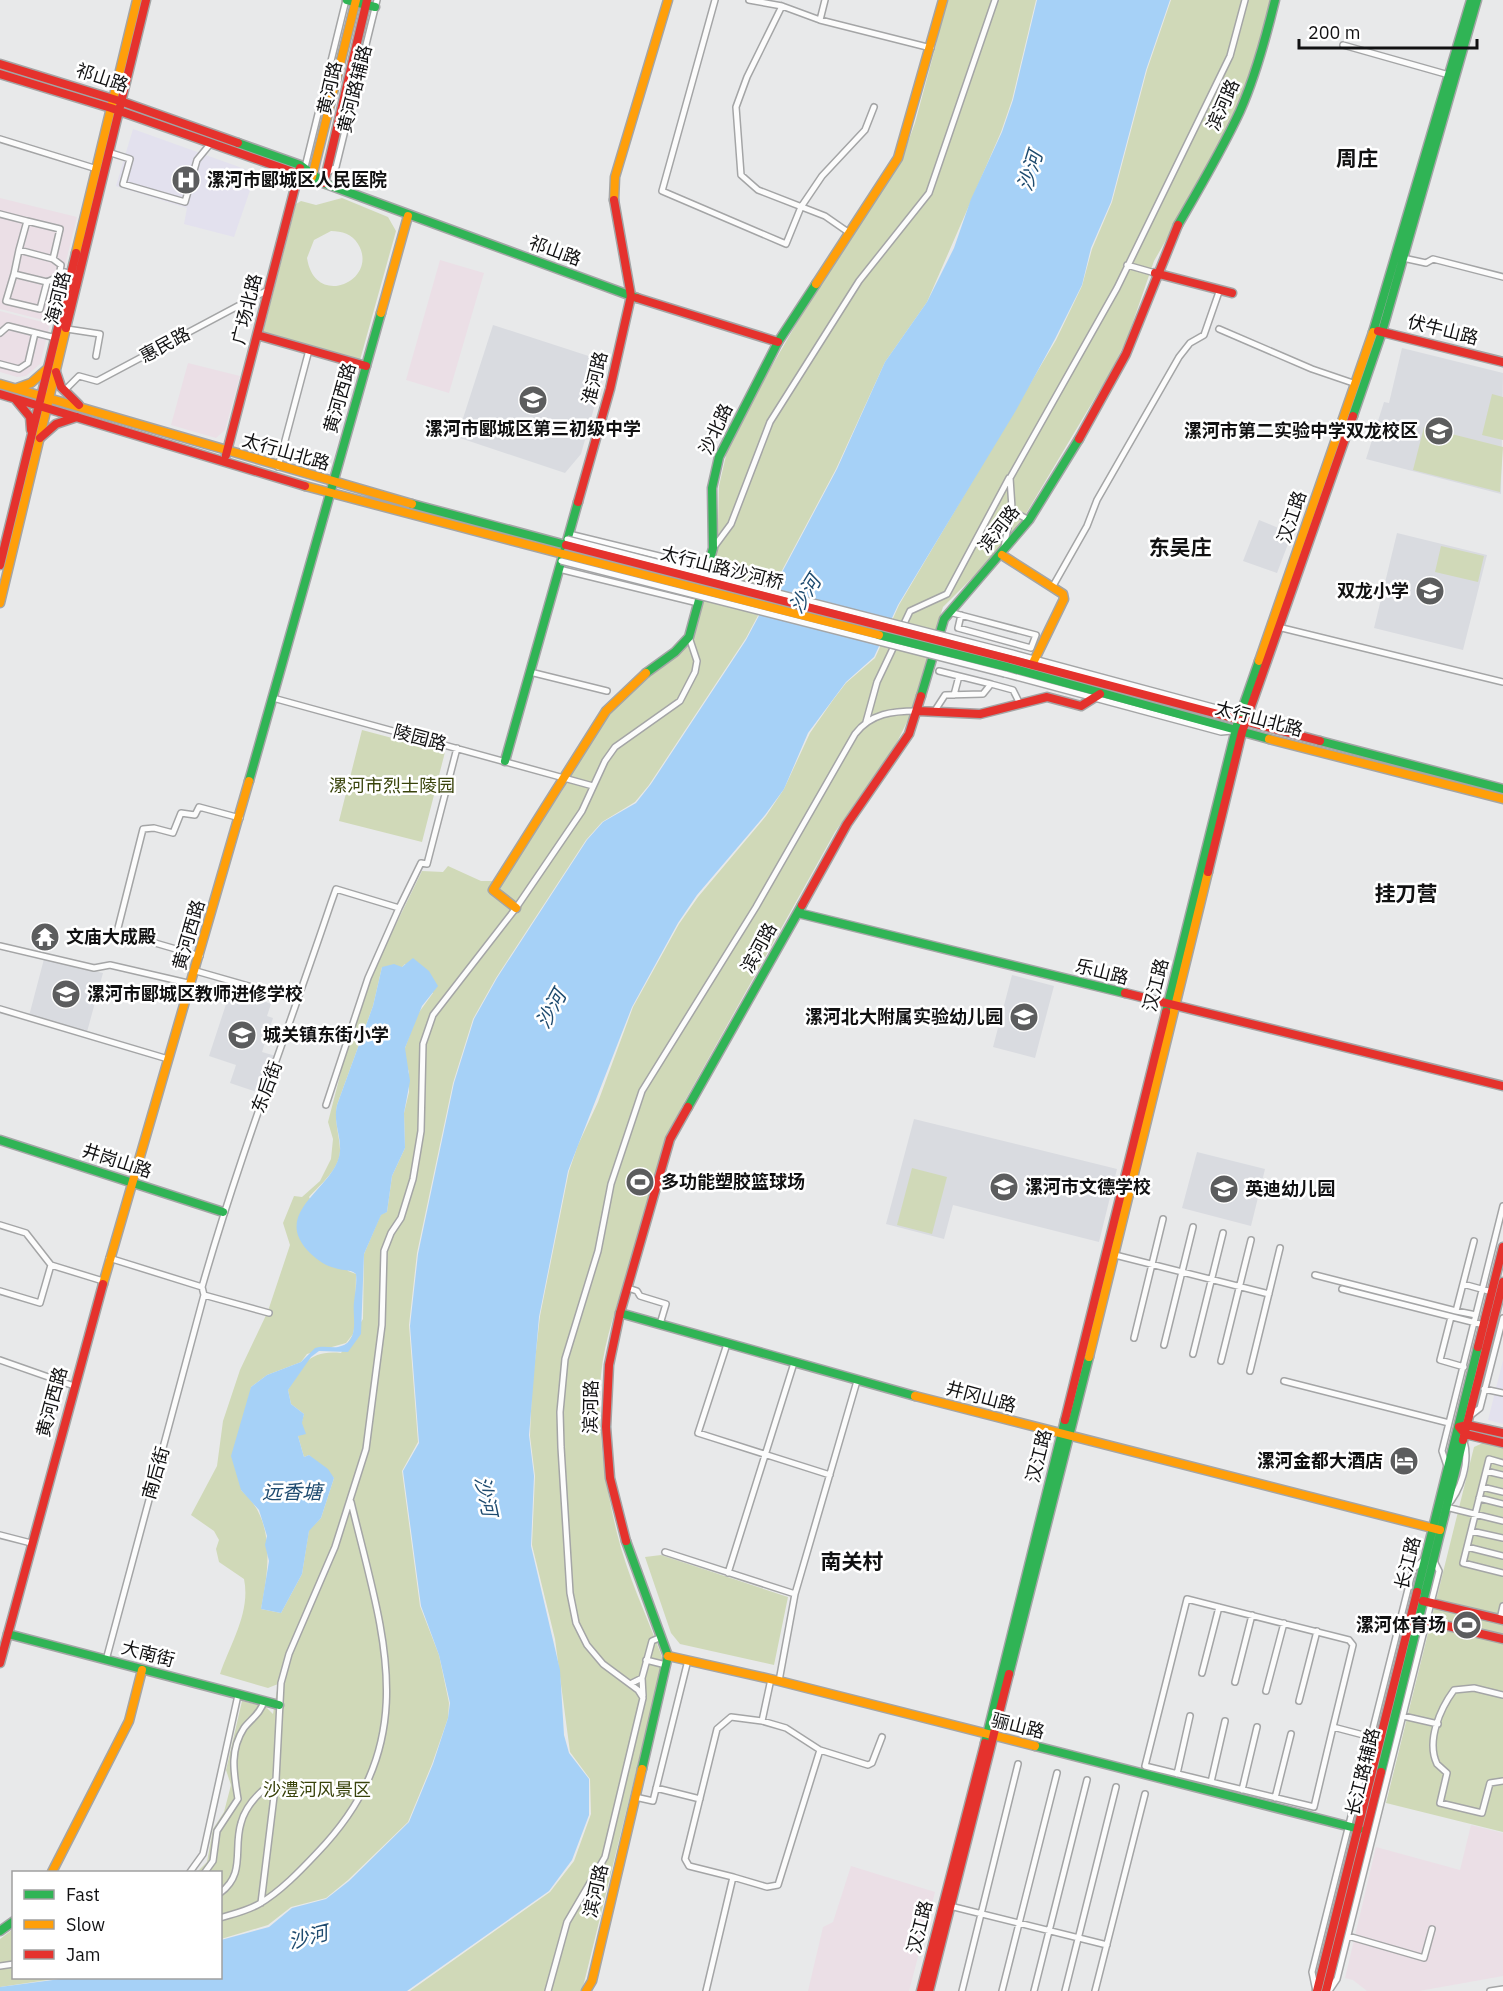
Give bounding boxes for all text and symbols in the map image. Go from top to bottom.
scale bar [1299,12,1478,50]
text: 200 m [1308,21,1360,44]
street label: 黄河路辅路 [332,42,377,135]
street label: 祁山路 [73,58,131,97]
street label: 黄河路 [312,59,347,117]
street label: 滨河路 [1201,75,1244,134]
water label: 沙河 [1011,144,1049,194]
district label: 周庄 [1336,144,1378,172]
hospital icon: 漯河市郾城区人民医院 [170,164,202,196]
place label: 漯河市郾城区人民医院 [207,168,387,191]
street label: 祁山路 [526,230,584,271]
street label: 海河路 [40,269,75,327]
street label: 广场北路 [227,271,266,347]
street label: 伏牛山路 [1405,310,1481,349]
street label: 惠民路 [136,322,194,367]
street label: 淮河路 [577,349,612,407]
street label: 黄河西路 [319,360,360,436]
school or university icon: 漯河市郾城区第三初级中学 [517,384,549,416]
street label: 沙北路 [694,399,737,458]
school or university icon: 漯河市第二实验中学双龙校区 [1423,415,1455,447]
place label: 漯河市郾城区第三初级中学 [425,417,641,440]
place label: 漯河市第二实验中学双龙校区 [1184,419,1418,442]
street label: 太行山北路 [240,428,333,475]
street label: 汉江路 [1272,488,1311,546]
street label: 滨河路 [973,500,1024,557]
district label: 东吴庄 [1149,533,1212,561]
street label: 太行山路沙河桥 [658,541,786,594]
water label: 沙河 [783,566,829,618]
school or university icon: 双龙小学 [1414,575,1446,607]
place label: 双龙小学 [1337,579,1409,602]
street label: 太行山北路 [1213,696,1306,741]
street label: 陵园路 [391,719,449,756]
park label: 漯河市烈士陵园 [329,774,455,797]
district label: 挂刀营 [1375,879,1438,907]
street label: 黄河西路 [168,897,209,973]
street label: 滨河路 [735,919,782,977]
temple icon: 文庙大成殿 [29,921,61,953]
place label: 文庙大成殿 [66,925,156,948]
street label: 乐山路 [1073,954,1131,989]
street label: 汉江路 [1138,956,1173,1014]
school or university icon: 漯河市郾城区教师进修学校 [50,978,82,1010]
water label: 沙河 [529,981,574,1033]
place label: 漯河市郾城区教师进修学校 [87,982,303,1005]
school or university icon: 漯河北大附属实验幼儿园 [1008,1001,1040,1033]
place label: 漯河北大附属实验幼儿园 [805,1005,1003,1028]
school or university icon: 城关镇东街小学 [226,1019,258,1051]
place label: 城关镇东街小学 [263,1023,389,1046]
street label: 东后街 [246,1057,287,1116]
street label: 井岗山路 [79,1138,155,1183]
sports icon: 多功能塑胶篮球场 [624,1166,656,1198]
place label: 多功能塑胶篮球场 [661,1170,805,1193]
school or university icon: 漯河市文德学校 [988,1171,1020,1203]
school or university icon: 英迪幼儿园 [1208,1173,1240,1205]
place label: 漯河市文德学校 [1025,1175,1151,1198]
place label: 英迪幼儿园 [1245,1177,1335,1200]
street label: 黄河西路 [31,1364,72,1440]
street label: 井冈山路 [943,1376,1019,1417]
street label: 滨河路 [579,1380,602,1434]
street label: 汉江路 [1021,1427,1056,1485]
street label: 南后街 [137,1444,174,1502]
hotel icon: 漯河金都大酒店 [1388,1445,1420,1477]
place label: 漯河金都大酒店 [1257,1449,1383,1472]
water label: 沙河 [469,1474,505,1522]
water label: 远香塘 [262,1478,325,1505]
street label: 长江路 [1390,1534,1425,1592]
district label: 南关村 [821,1547,884,1575]
sports icon: 漯河体育场 [1451,1609,1483,1641]
place label: 漯河体育场 [1356,1613,1446,1636]
street label: 大南街 [119,1635,177,1672]
street label: 骊山路 [989,1708,1047,1743]
street label: 长江路辅路 [1340,1725,1385,1818]
park label: 沙澧河风景区 [263,1778,371,1801]
street label: 滨河路 [578,1862,613,1920]
legend [12,1871,222,1979]
text: Fast [66,1883,100,1906]
street label: 汉江路 [902,1898,937,1956]
text: Slow [66,1913,105,1936]
water label: 沙河 [285,1918,334,1954]
text: Jam [66,1943,101,1966]

